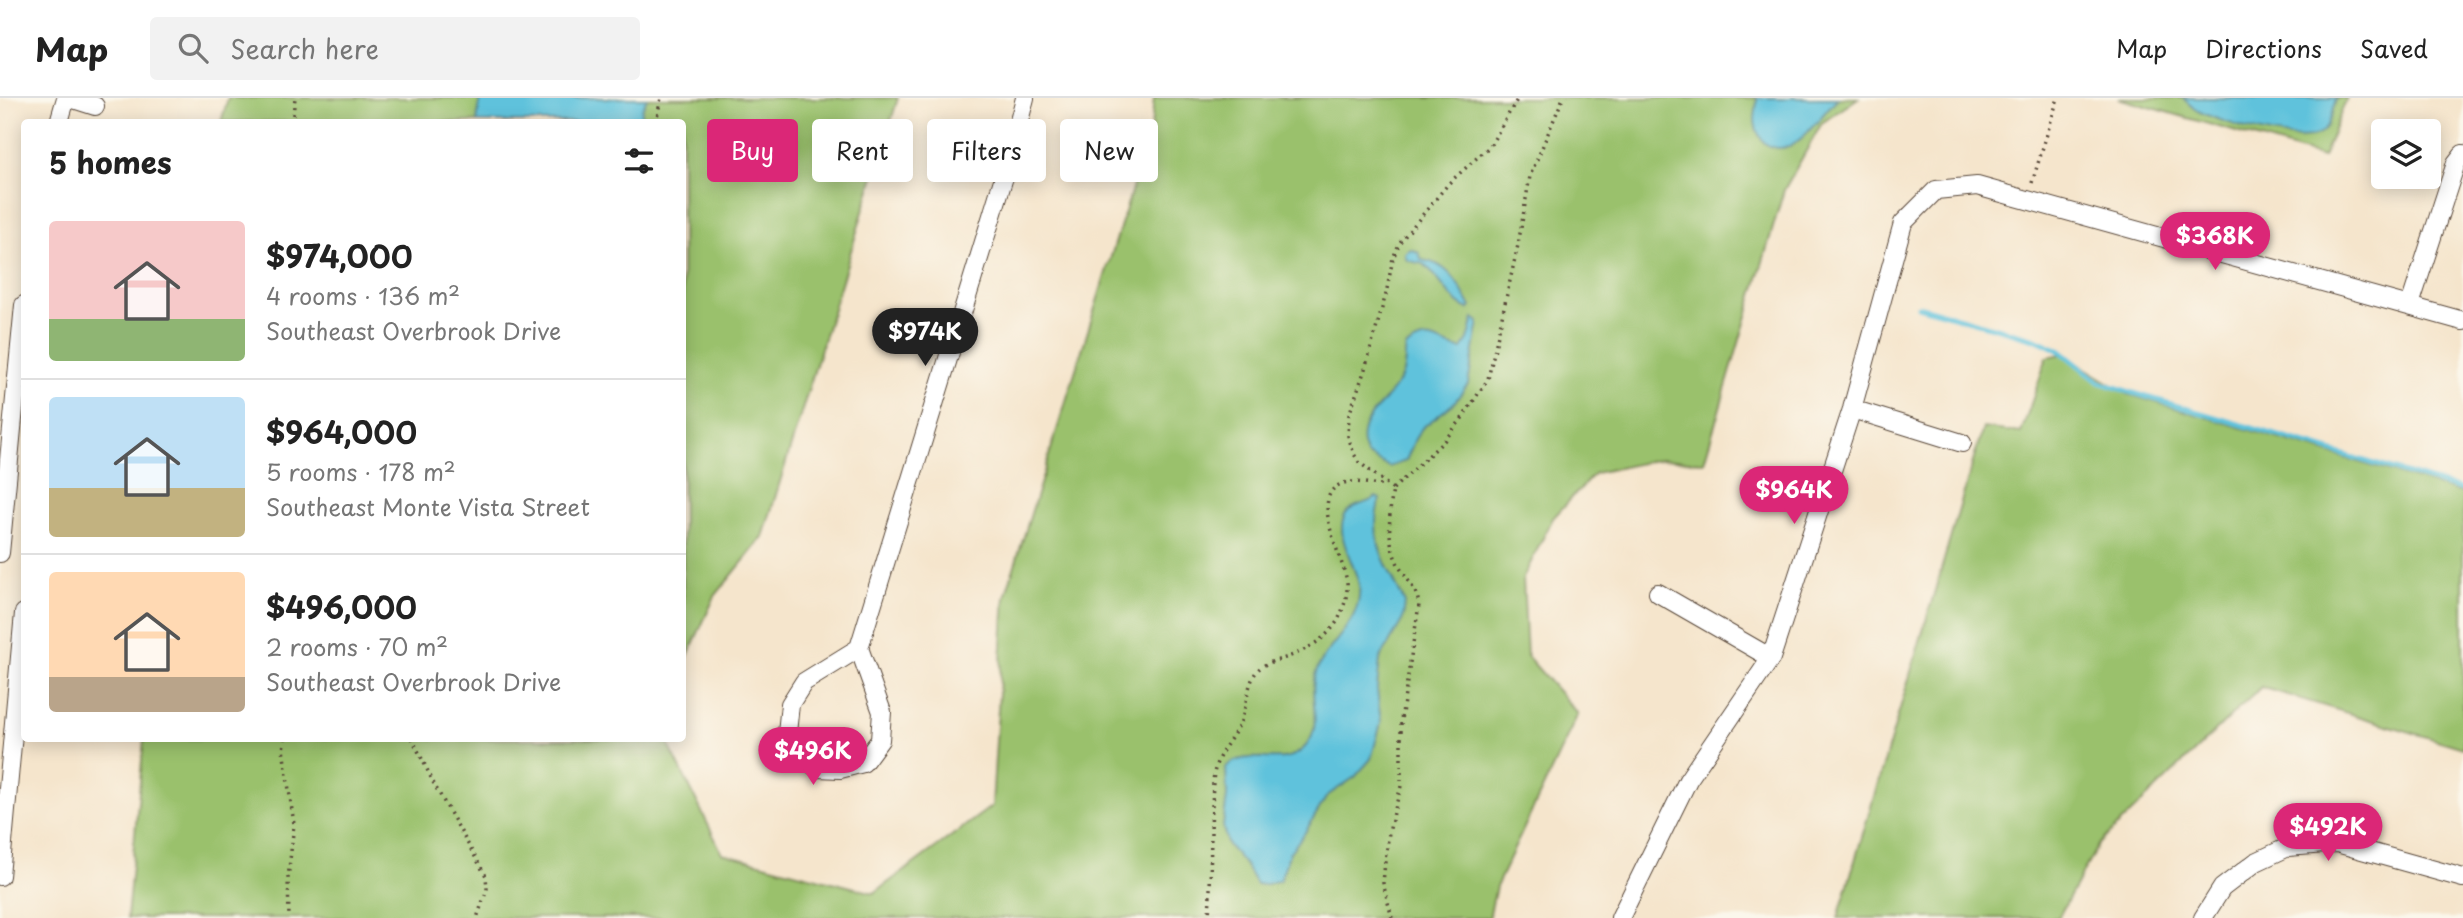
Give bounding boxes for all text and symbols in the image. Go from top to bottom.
search box [150,17,640,80]
text: Map [35,23,108,73]
icon: search [174,29,212,67]
text: Search here [230,29,379,68]
text: Map [2116,30,2167,66]
text: Directions [2205,30,2322,66]
text: Saved [2360,30,2428,66]
chip: Buy [707,119,798,182]
chip: Rent [812,119,913,182]
chip: Filters [927,119,1046,182]
chip: New [1060,119,1158,182]
map controls [2371,119,2441,189]
button: layers [2371,119,2441,189]
text: 5 homes [49,139,172,184]
icon: filters [620,142,658,180]
pin: $368K [2166,212,2264,272]
text: $368K [2176,217,2254,252]
text: $974,000 [266,233,412,278]
icon: home [105,249,189,333]
text: 4 rooms · 136 m² [266,278,460,313]
pin: $974K [876,308,974,368]
text: Southeast Overbrook Drive [266,313,561,348]
text: $974K [888,313,962,348]
text: $964,000 [266,409,417,454]
icon: home [105,425,189,509]
text: 5 rooms · 178 m² [266,454,456,489]
pin: $964K [1745,466,1843,526]
text: $964K [1755,471,1833,506]
text: Southeast Monte Vista Street [266,489,590,524]
text: $496,000 [266,584,417,629]
icon: home [105,600,189,684]
text: 2 rooms · 70 m² [266,629,448,664]
text: Southeast Overbrook Drive [266,664,561,699]
pin: $496K [764,728,862,787]
text: $496K [774,732,852,767]
pin: $492K [2279,804,2377,863]
text: $492K [2289,808,2367,843]

